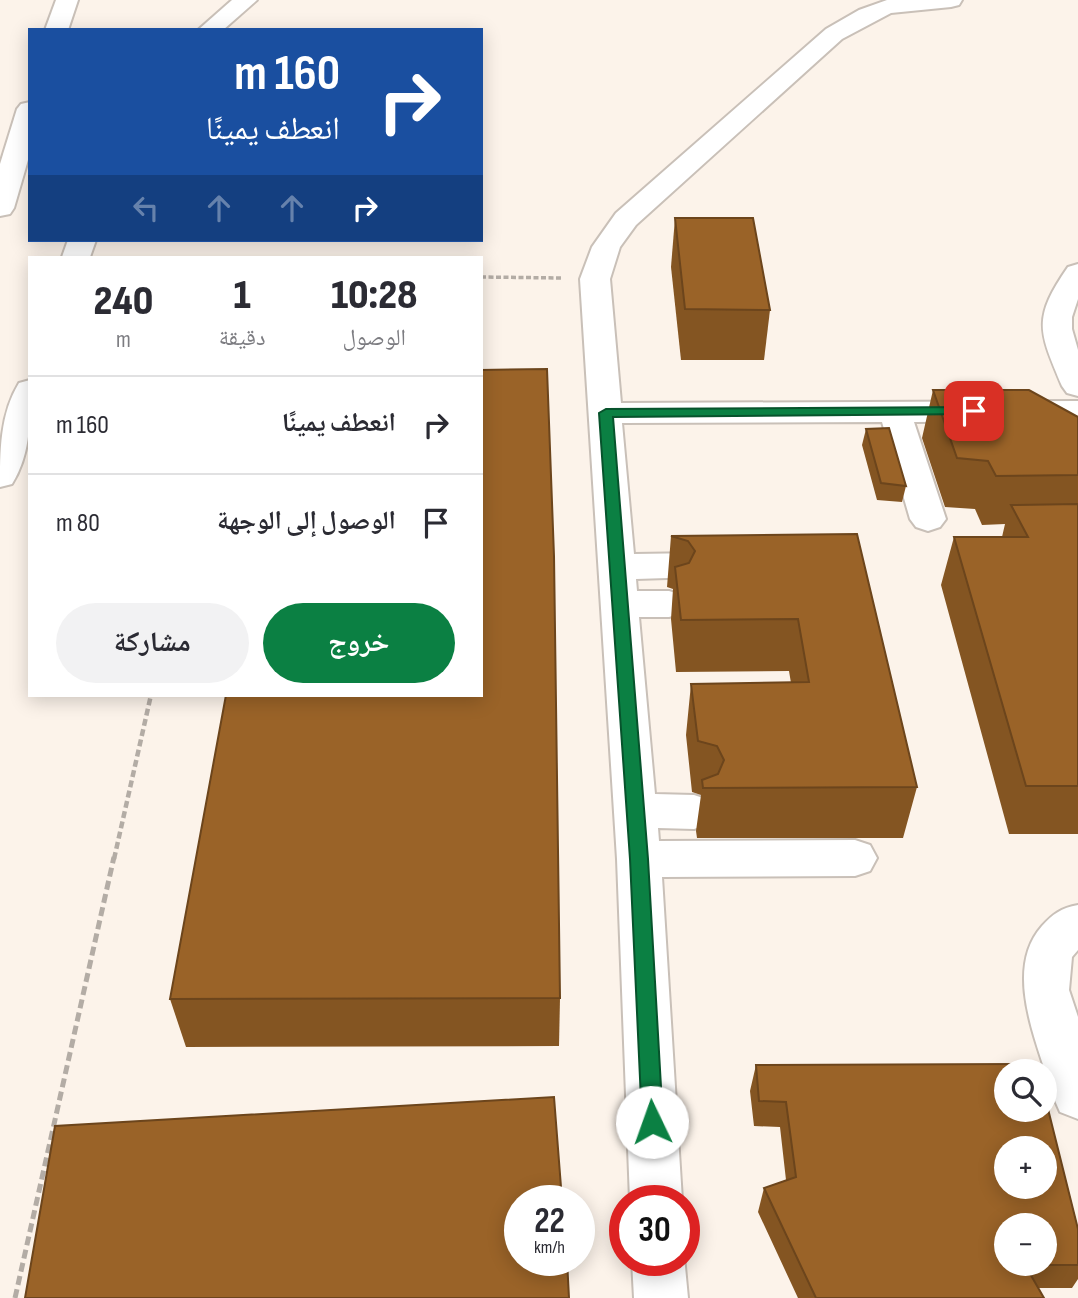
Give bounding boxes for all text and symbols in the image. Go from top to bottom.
text: 160 m [234,45,340,104]
icon: right [364,56,455,147]
text: انعطف يمينًا [206,110,340,149]
icon: left [127,189,165,227]
icon: ahead [200,189,238,227]
icon: ahead [273,189,311,227]
icon: right [346,189,384,227]
text: 1 [233,270,251,321]
text: 10:28 [331,270,418,321]
text: 240 [93,276,153,327]
text: دقيقة [219,324,265,352]
text: الوصول [342,324,406,352]
text: m [116,326,131,354]
pin [944,381,1004,441]
icon: arrive [955,392,993,430]
icon: right [417,406,455,444]
text: انعطف يمينًا [282,408,396,439]
text: 160 m [56,410,109,441]
icon: arrive [417,504,455,542]
text: الوصول إلى الوجهة [217,506,396,537]
text: 80 m [56,508,100,539]
button: مشاركة [56,603,249,683]
button: خروج [263,603,455,683]
map controls [994,1059,1057,1276]
button: search [994,1059,1057,1122]
position arrow [615,1085,689,1159]
button: + [994,1136,1057,1199]
speed limit sign: 30 [609,1185,700,1276]
text: 22 [534,1200,565,1243]
button: − [994,1213,1057,1276]
text: km/h [534,1237,565,1258]

